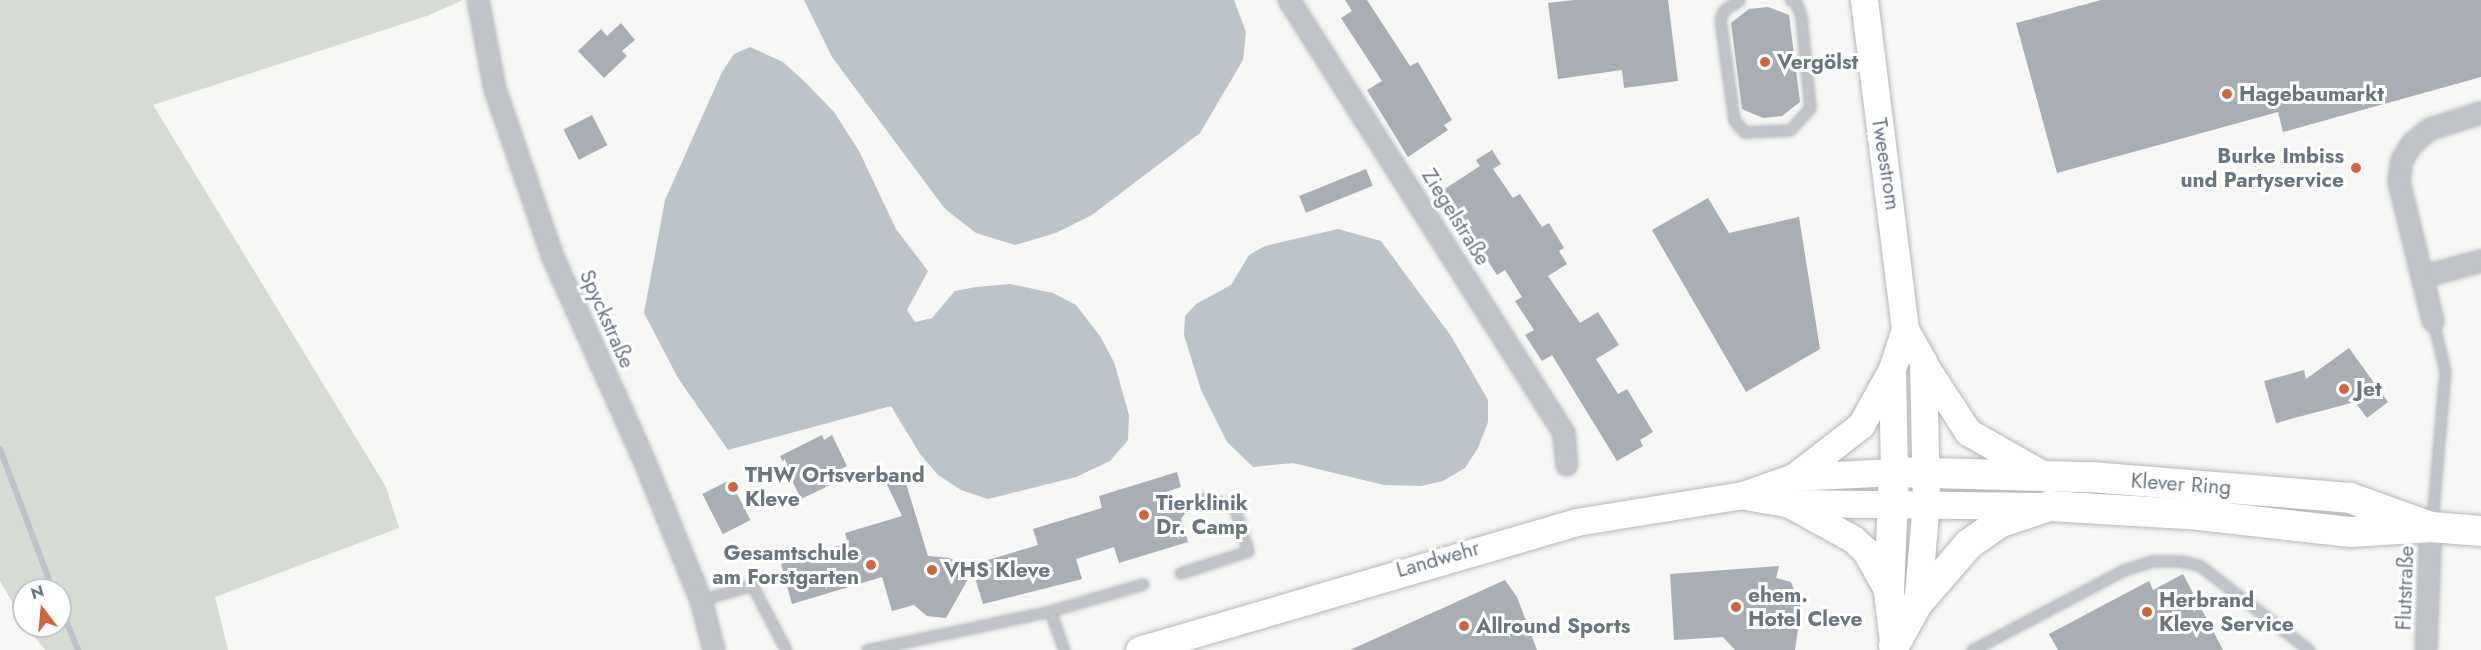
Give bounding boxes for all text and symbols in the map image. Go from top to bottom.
place label: Vergölst [1777,49,1858,75]
marker: Vergölst [1758,55,1772,69]
place label: Hagebaumarkt [2239,81,2384,107]
marker: Hagebaumarkt [2220,87,2234,101]
street label: Tweestrom [1866,116,1906,212]
place label: Burke Imbiss und Partyservice [2180,143,2344,193]
marker: Burke Imbiss und Partyservice [2349,161,2363,175]
street label: Ziegelstraße [1416,164,1496,270]
street label: Spyckstraße [574,266,640,372]
place label: Jet [2356,376,2382,402]
marker: Jet [2337,382,2351,396]
place label: THW Ortsverband Kleve [745,462,925,512]
street label: Klever Ring [2130,468,2232,500]
marker: THW Ortsverband Kleve [726,480,740,494]
place label: Tierklinik Dr. Camp [1156,490,1248,540]
marker: Tierklinik Dr. Camp [1137,508,1151,522]
street label: Landwehr [1393,535,1483,583]
place label: Gesamtschule am Forstgarten [712,540,859,590]
street label: Flutstraße [2391,545,2419,631]
place label: VHS Kleve [944,557,1050,583]
marker: Gesamtschule am Forstgarten [864,558,878,572]
marker: VHS Kleve [925,563,939,577]
north arrow [12,578,72,638]
text: N [28,579,47,605]
place label: ehem. Hotel Cleve [1748,582,1862,632]
place label: Herbrand Kleve Service [2159,587,2294,637]
marker: ehem. Hotel Cleve [1729,600,1743,614]
marker: Herbrand Kleve Service [2140,605,2154,619]
place label: Allround Sports [1476,613,1630,639]
marker: Allround Sports [1457,619,1471,633]

